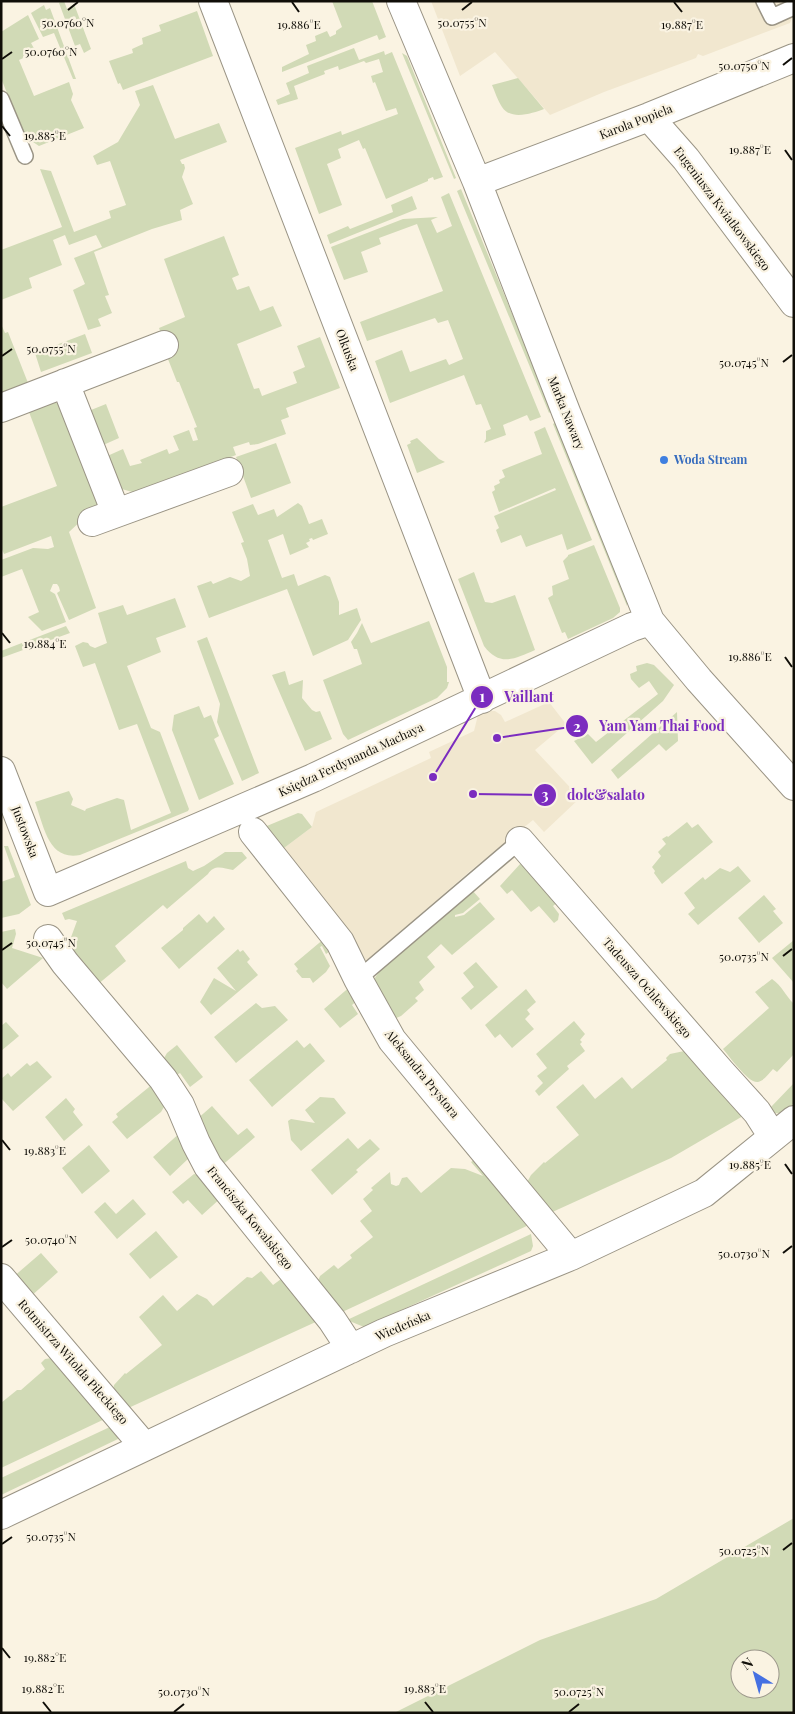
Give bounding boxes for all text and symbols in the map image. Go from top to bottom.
text: 50.0760°N [42,14,95,30]
text: 50.0755°N [437,14,487,30]
text: 19.886°E [277,16,321,32]
text: 19.887°E [661,16,703,32]
text: 50.0760°N [25,43,78,59]
text: 50.0750°N [718,57,770,73]
street label: Karola Popiela [597,100,675,142]
text: 19.885°E [24,127,66,143]
text: 19.887°E [729,141,771,157]
street label: Eugeniusza Kwiatkowskiego [671,143,775,274]
street label: Olkuska [333,326,363,373]
text: 50.0755°N [26,340,76,356]
text: 50.0745°N [719,354,770,370]
street label: Marka Nawary [545,374,589,452]
place label: Woda Stream [673,451,748,467]
marker: Woda Stream [658,454,670,466]
text: 19.884°E [24,635,66,651]
text: 19.886°E [728,648,772,664]
callout: Vaillant [469,682,564,711]
text: 1 [479,686,485,706]
text: Vaillant [503,687,554,706]
callout: Yam Yam Thai Food [564,712,736,741]
text: 2 [573,716,581,736]
text: Yam Yam Thai Food [598,716,725,735]
street label: Księdza Ferdynanda Machaya [275,718,426,800]
callout: dolc&salato [532,780,655,809]
text: 3 [541,784,549,804]
text: dolc&salato [567,785,645,804]
street label: Justowska [8,803,43,860]
text: 50.0745°N [26,934,77,950]
street label: Tadeusza Ochlewskiego [600,934,696,1041]
text: 50.0735°N [719,948,770,964]
street label: Aleksandra Prystora [382,1025,463,1121]
text: 19.883°E [24,1142,66,1158]
text: 19.885°E [729,1156,771,1172]
street label: Franciszka Kowalskiego [204,1162,298,1273]
text: 50.0740°N [25,1231,78,1247]
text: 50.0730°N [718,1245,771,1261]
street label: Rotmistrza Witolda Pileckiego [15,1296,133,1427]
street label: Wiedeńska [372,1306,433,1344]
text: 50.0735°N [26,1528,77,1544]
text: 50.0725°N [719,1542,770,1558]
text: 19.882°E [24,1649,66,1665]
north arrow [730,1649,780,1699]
text: N [737,1653,757,1674]
text: 19.882°E [22,1680,64,1696]
text: 19.883°E [404,1680,446,1696]
text: 50.0730°N [158,1683,211,1699]
text: 50.0725°N [554,1683,605,1699]

